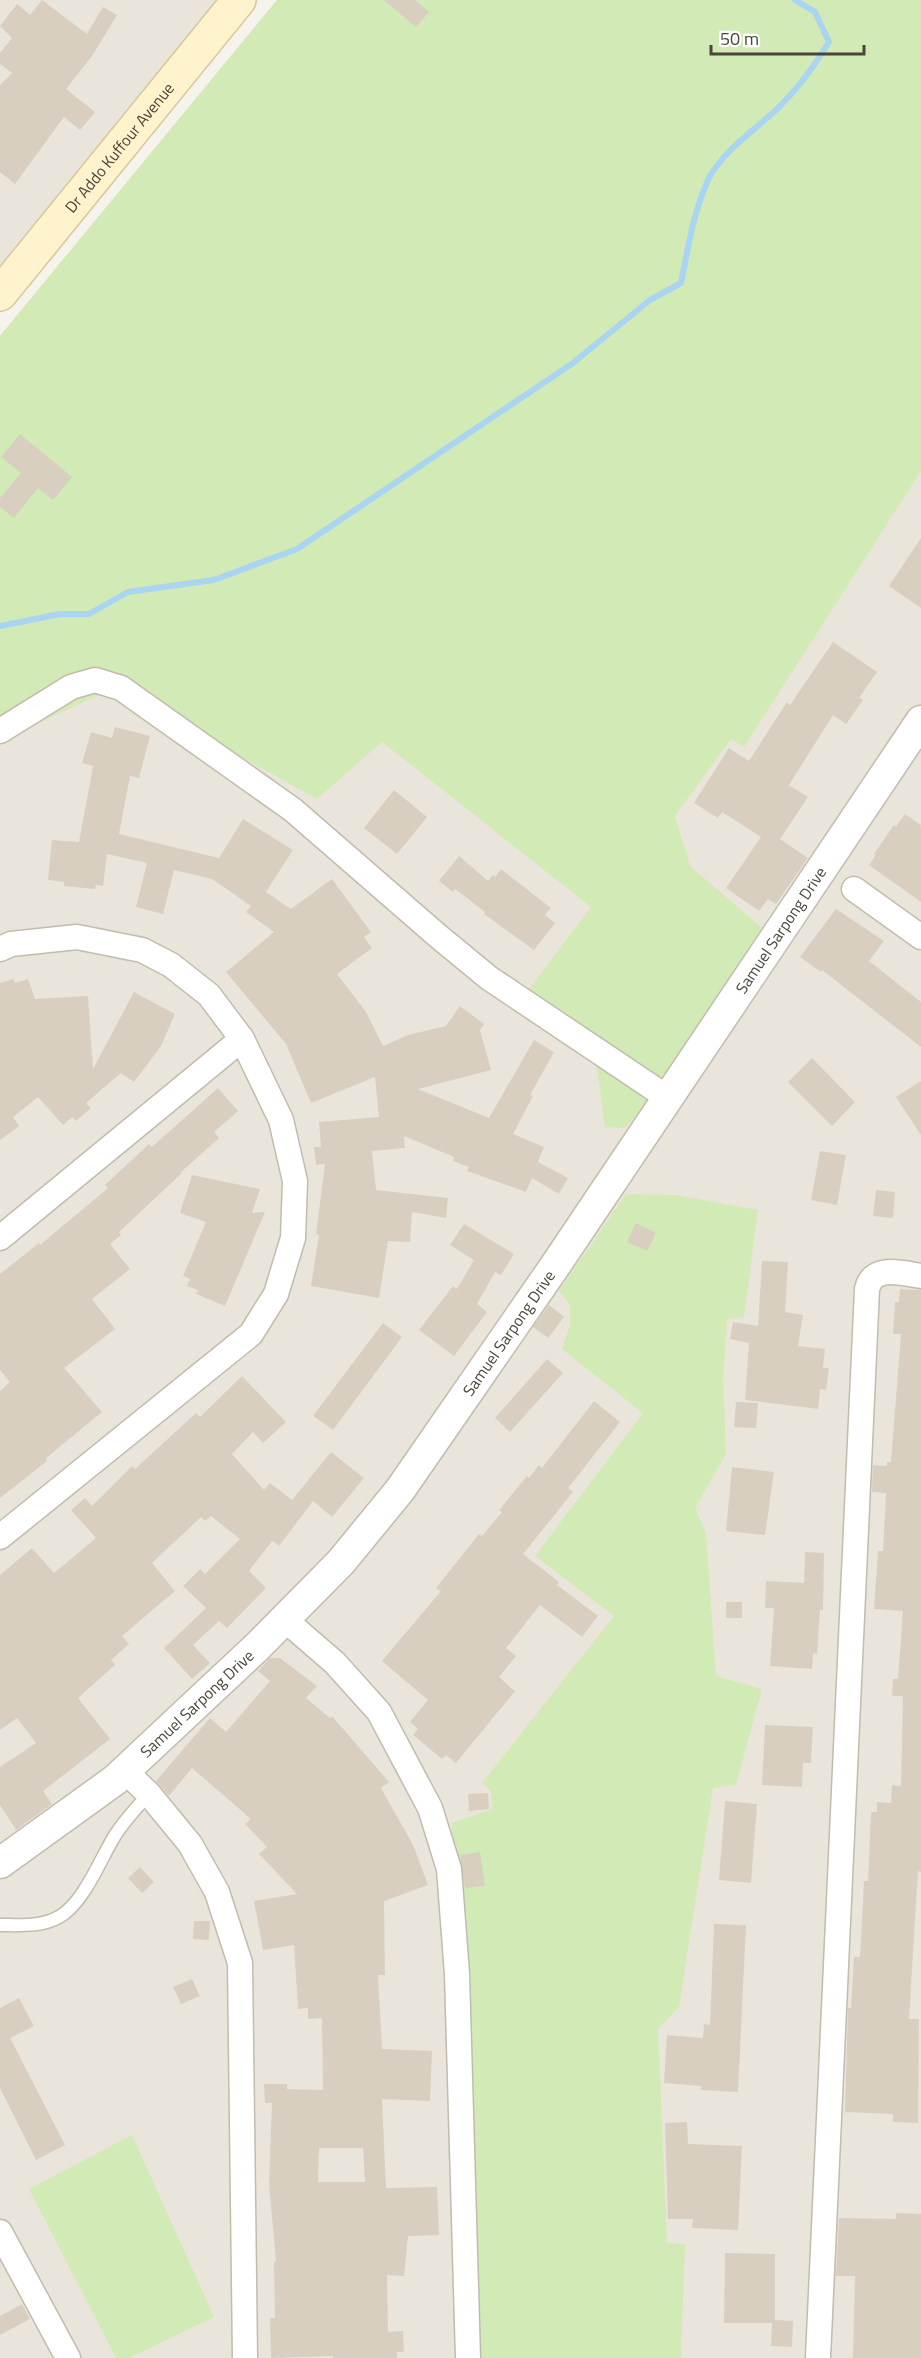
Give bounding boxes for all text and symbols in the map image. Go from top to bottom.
scale bar [711,18,864,56]
text: 50 m [720,25,759,52]
street label: Dr Addo Kuffour Avenue [59,77,180,218]
street label: Samuel Sarpong Drive [729,862,832,998]
street label: Samuel Sarpong Drive [457,1265,561,1401]
street label: Samuel Sarpong Drive [134,1644,259,1763]

